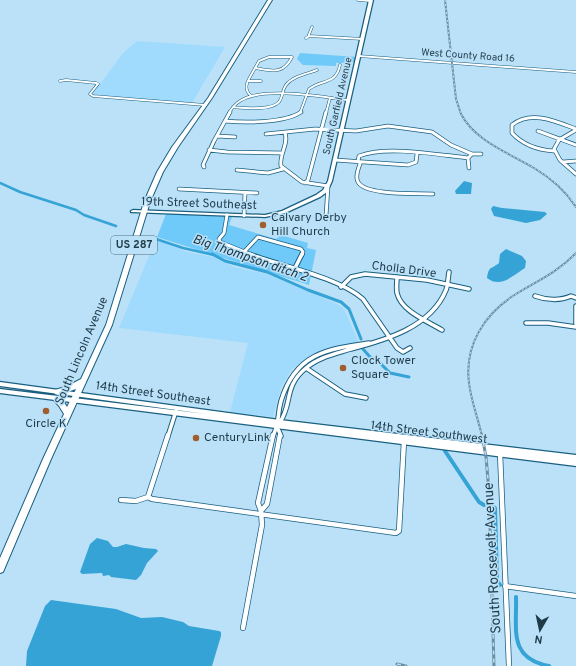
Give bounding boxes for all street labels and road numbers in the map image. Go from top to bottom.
street label: West County Road 16 [421,46,515,66]
street label: South Garfield Avenue [320,56,356,156]
street label: 19th Street Southeast [141,194,257,214]
road number: US 287 [111,236,157,254]
street label: Cholla Drive [371,258,437,282]
street label: South Lincoln Avenue [52,294,112,408]
street label: 14th Street Southeast [95,378,211,410]
street label: 14th Street Southwest [370,418,488,448]
street label: South Roosevelt Avenue [481,482,505,634]

